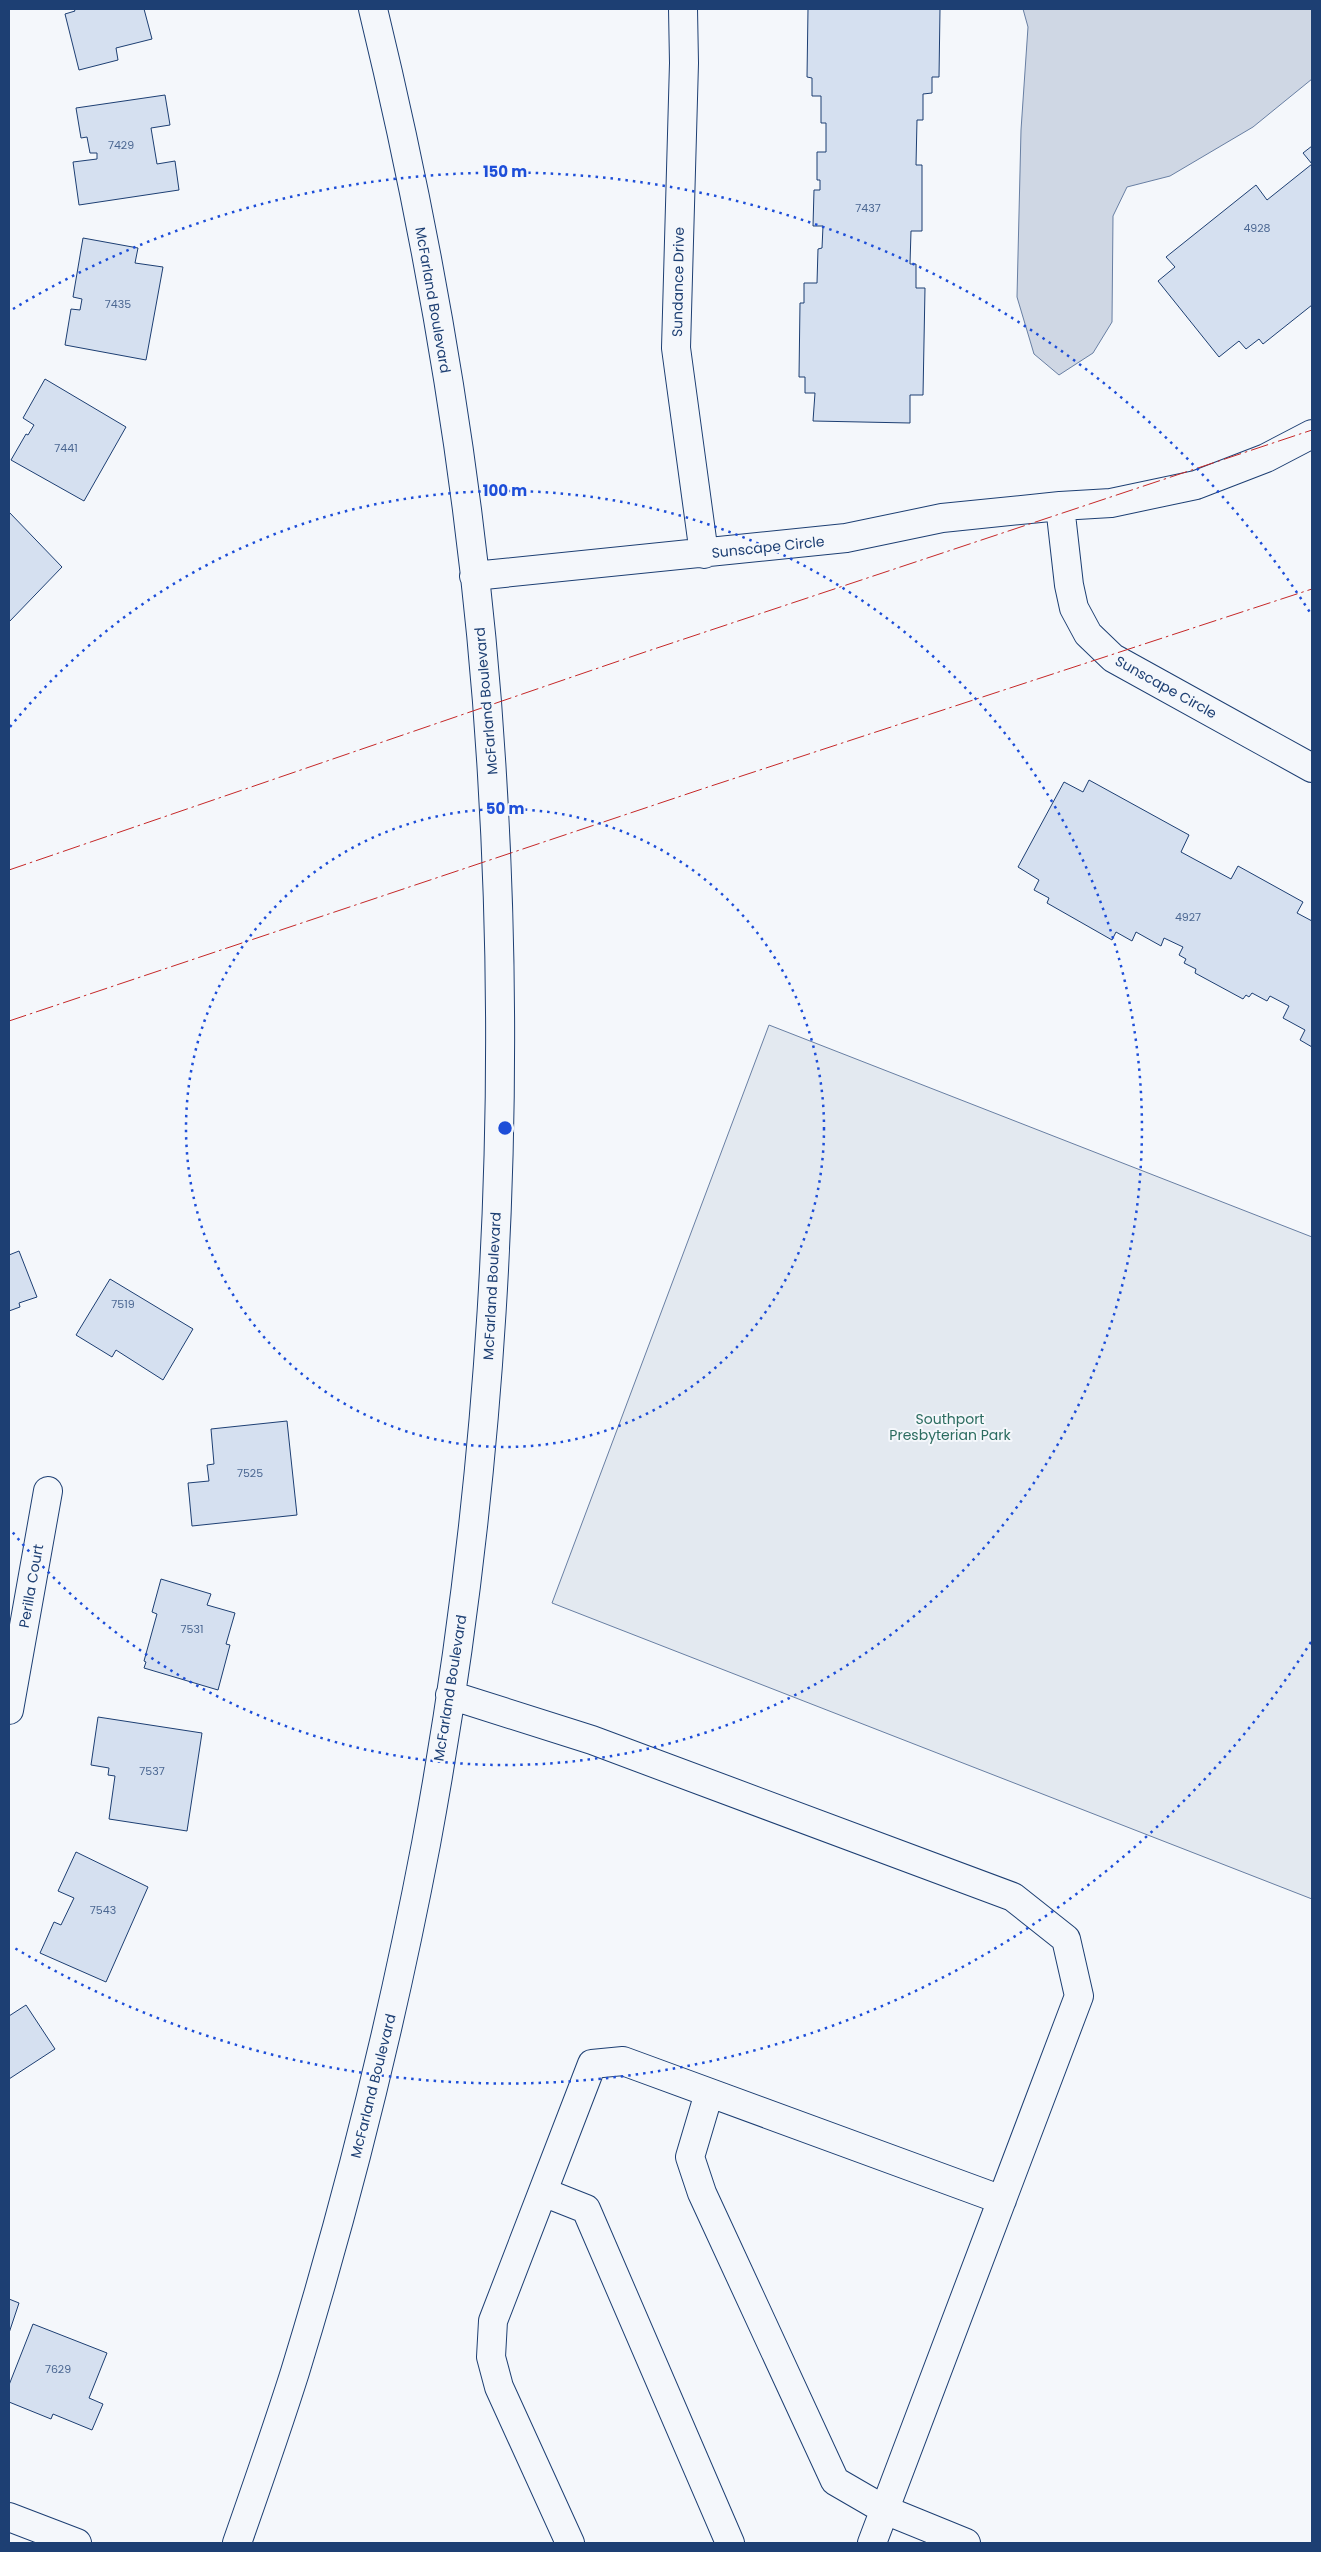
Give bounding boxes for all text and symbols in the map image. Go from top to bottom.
house number: 7429 [108,137,134,153]
text: 150 m [483,161,527,182]
house number: 7437 [855,200,881,216]
house number: 4928 [1243,220,1271,236]
street label: McFarland Boulevard [410,225,456,375]
street label: Sundance Drive [667,226,689,337]
house number: 7435 [105,296,131,312]
house number: 7441 [54,440,78,456]
text: 100 m [483,480,527,501]
street label: Sunscape Circle [711,531,826,563]
street label: McFarland Boulevard [470,626,502,776]
street label: Sunscape Circle [1112,651,1221,723]
text: 50 m [486,798,524,819]
house number: 4927 [1175,909,1201,925]
centre of rings [496,1119,514,1137]
street label: McFarland Boulevard [478,1212,506,1360]
house number: 7519 [111,1296,135,1312]
park label: Southport Presbyterian Park [889,1409,1011,1445]
house number: 7525 [237,1465,263,1481]
street label: Perilla Court [14,1543,48,1629]
street label: McFarland Boulevard [429,1613,471,1763]
house number: 7531 [181,1621,203,1637]
house number: 7537 [139,1763,165,1779]
house number: 7543 [90,1902,116,1918]
street label: McFarland Boulevard [345,2012,401,2160]
house number: 7629 [45,2361,71,2377]

